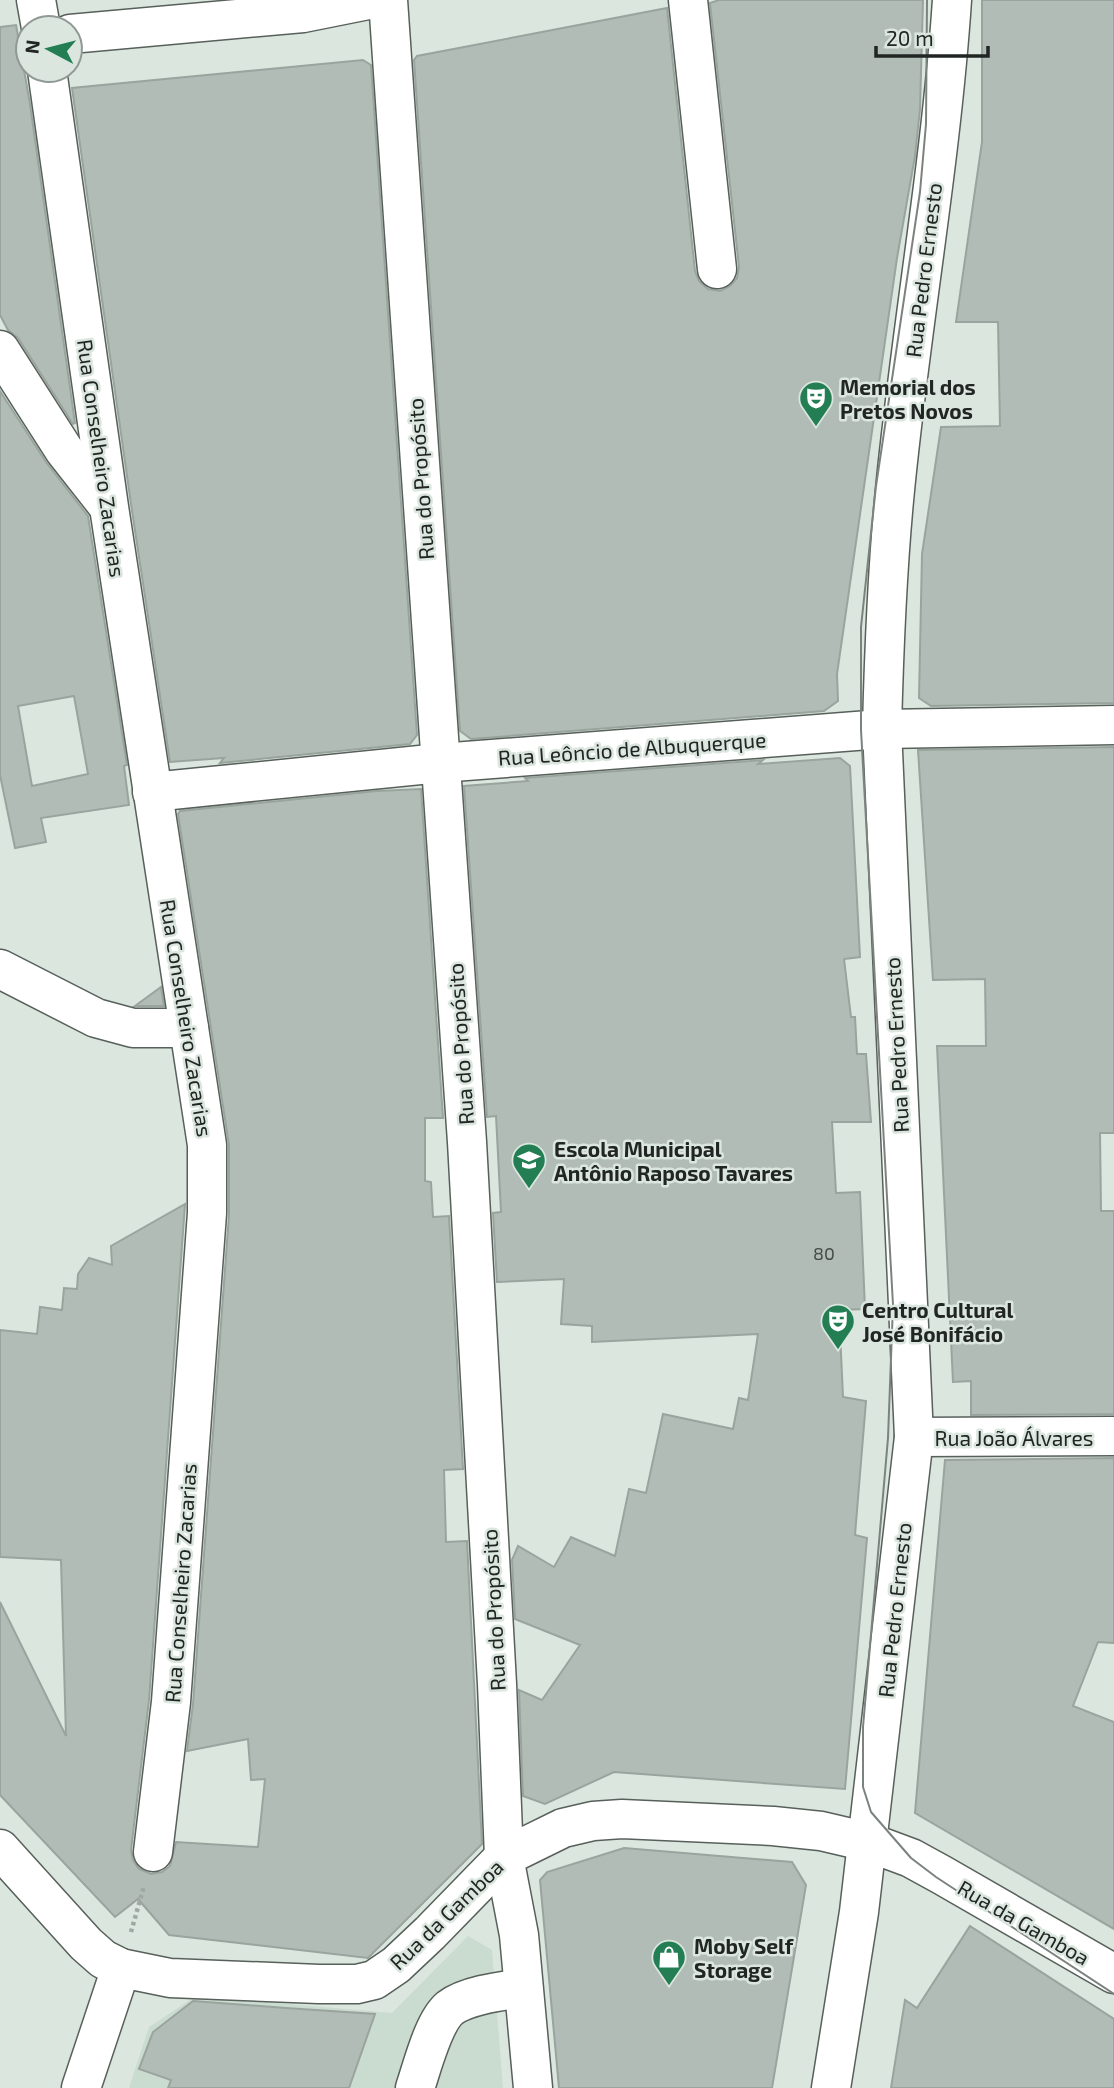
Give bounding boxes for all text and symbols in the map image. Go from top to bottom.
north arrow [14,14,84,84]
scale bar [876,14,988,58]
text: 20 m [886,25,934,50]
text: N [19,39,44,55]
street label: Rua Pedro Ernesto [900,181,946,359]
street label: Rua Conselheiro Zacarias [73,337,131,579]
place label: Memorial dos Pretos Novos [840,374,976,423]
theatre icon: Memorial dos Pretos Novos [797,379,835,428]
street label: Rua do Propósito [402,397,438,561]
street label: Rua Leôncio de Albuquerque [497,726,767,770]
street label: Rua Conselheiro Zacarias [156,898,218,1138]
street label: Rua Pedro Ernesto [879,957,913,1133]
street label: Rua do Propósito [442,962,478,1126]
place label: Escola Municipal Antônio Raposo Tavares [554,1136,793,1185]
school or university icon: Escola Municipal Antônio Raposo Tavares [510,1141,548,1190]
house number: 80 [813,1242,835,1264]
place label: Centro Cultural José Bonifácio [862,1297,1013,1346]
theatre icon: Centro Cultural José Bonifácio [819,1302,857,1351]
street label: Rua João Álvares [935,1425,1093,1450]
street label: Rua Conselheiro Zacarias [159,1462,201,1704]
street label: Rua Pedro Ernesto [872,1521,916,1699]
street label: Rua do Propósito [476,1528,510,1692]
street label: Rua da Gamboa [384,1854,508,1974]
street label: Rua da Gamboa [954,1874,1094,1970]
place label: Moby Self Storage [694,1933,794,1982]
shop icon: Moby Self Storage [650,1938,688,1987]

